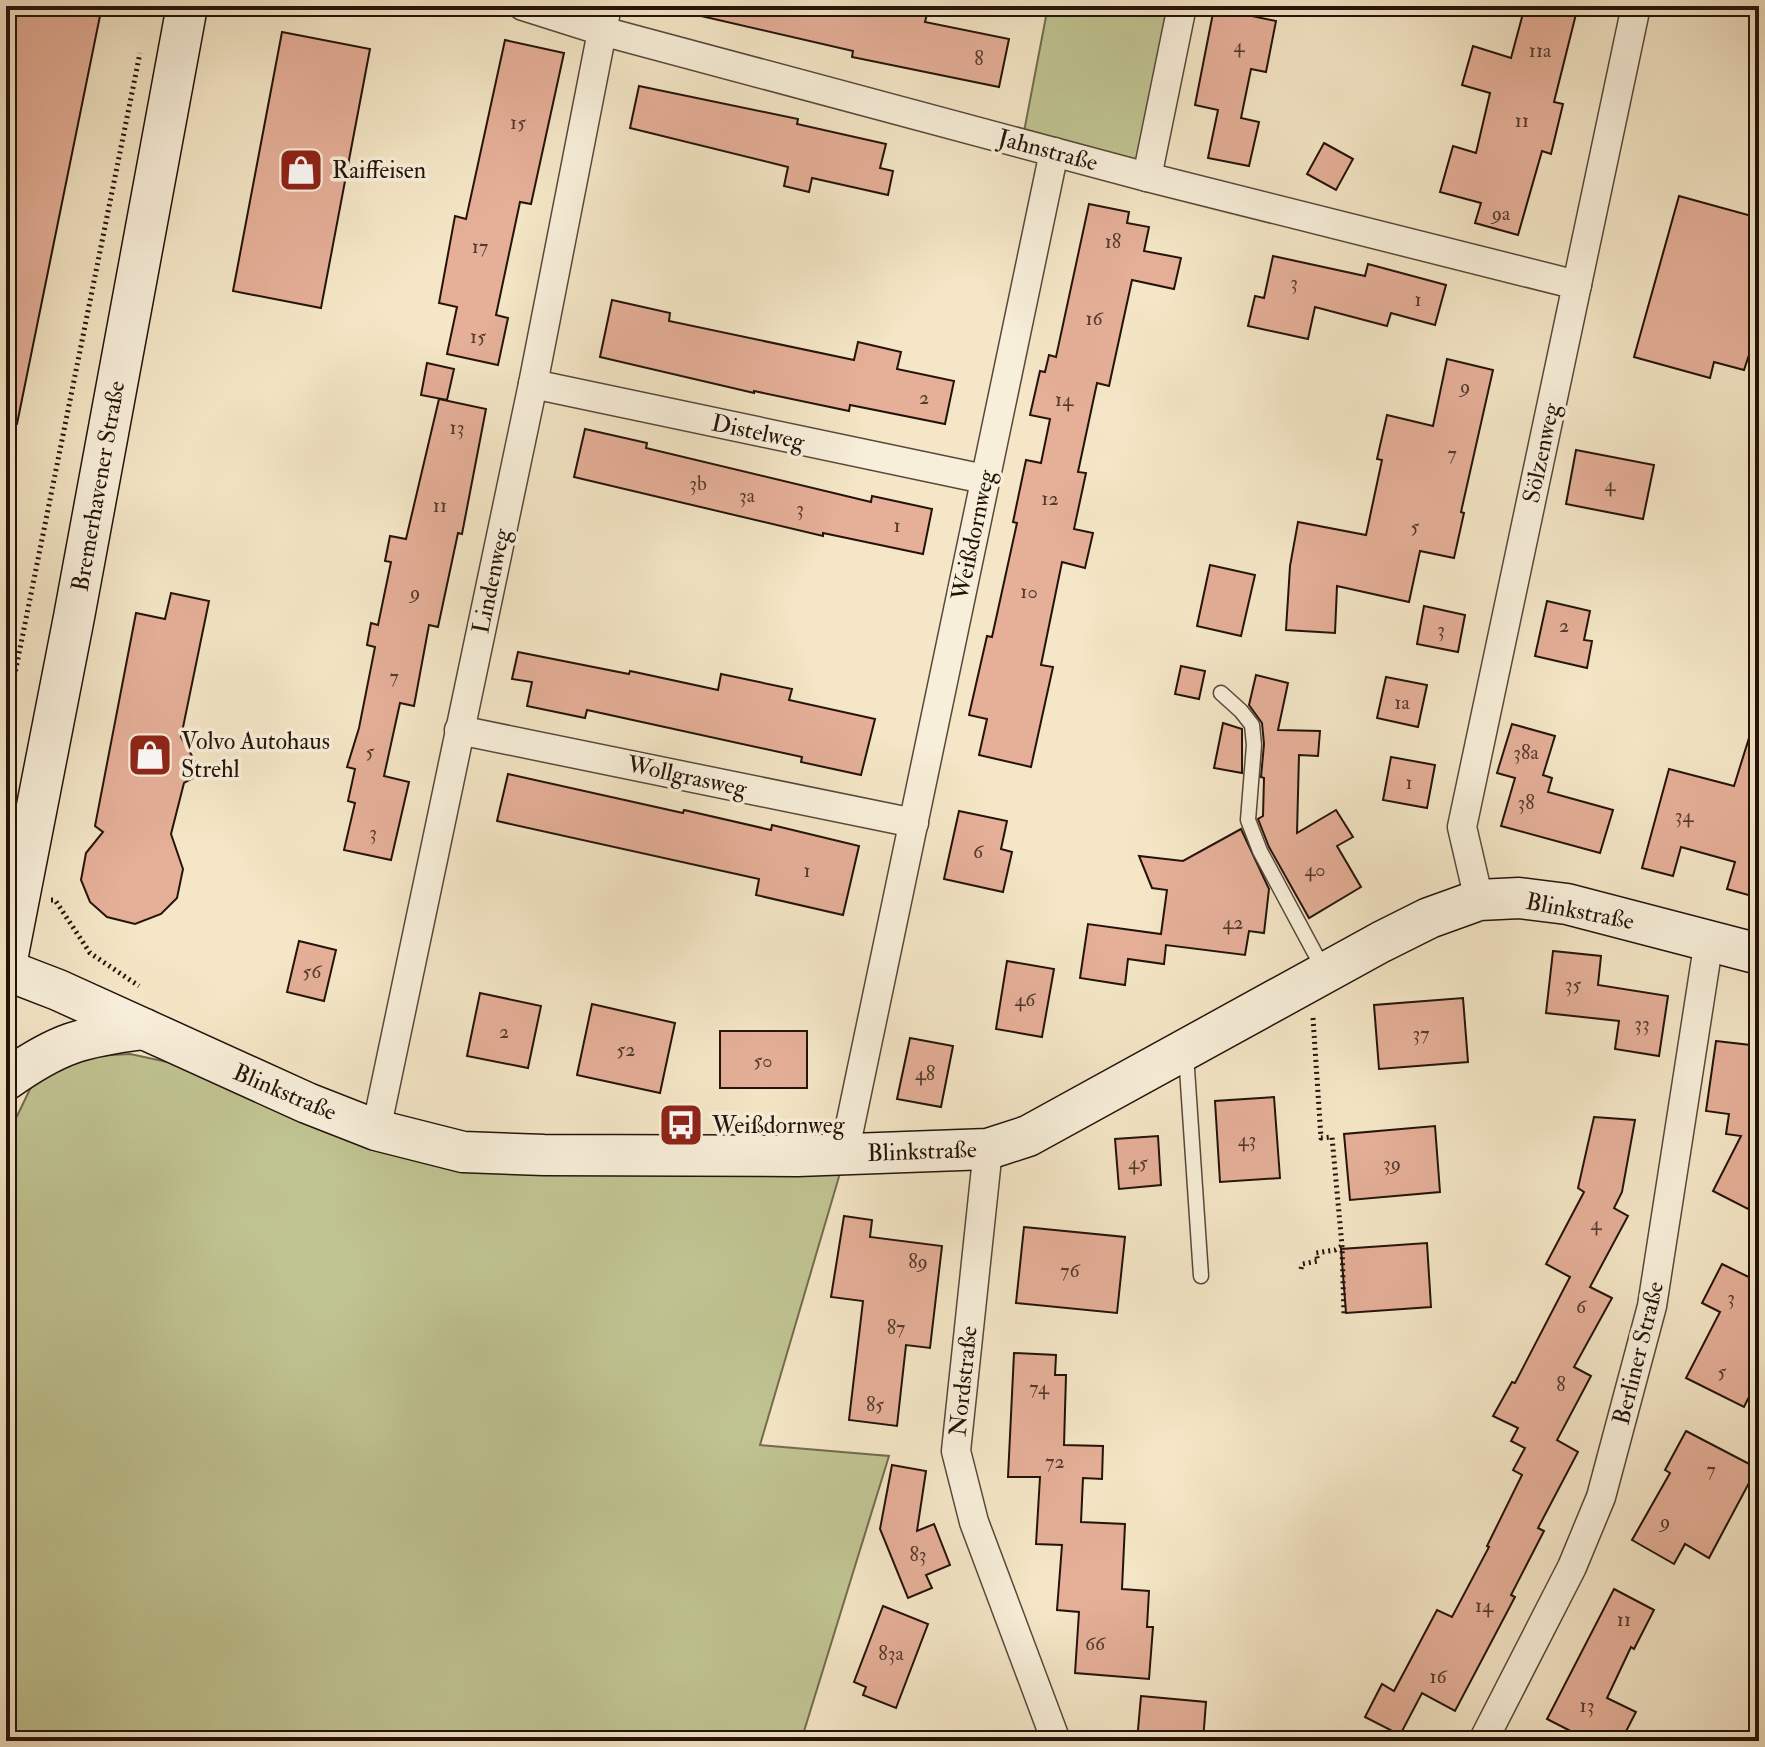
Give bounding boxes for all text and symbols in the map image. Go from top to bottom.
house number: 4 [1234,33,1246,58]
house number: 11a [1529,38,1552,63]
house number: 8 [974,46,984,71]
house number: 11 [1515,108,1529,133]
house number: 15 [510,110,526,135]
street label: Jahnstraße [994,122,1101,179]
shop icon: Raiffeisen [277,146,325,194]
place label: Raiffeisen [332,155,426,186]
house number: 9a [1490,201,1511,226]
house number: 18 [1105,229,1121,254]
house number: 17 [472,234,488,259]
house number: 3 [1290,270,1298,295]
house number: 1 [1414,287,1422,312]
house number: 16 [1085,306,1103,331]
house number: 15 [470,324,486,349]
house number: 9 [1458,374,1470,399]
street label: Bremerhavener Straße [65,378,132,594]
house number: 2 [919,385,929,410]
house number: 14 [1055,387,1074,412]
street label: Sölzenweg [1516,399,1567,506]
street label: Distelweg [708,408,808,458]
house number: 13 [450,415,464,440]
house number: 7 [1447,441,1457,466]
street label: Weißdornweg [944,466,1003,604]
house number: 3b [689,471,707,496]
house number: 4 [1605,472,1617,497]
house number: 3a [739,483,756,508]
house number: 12 [1041,486,1059,511]
house number: 11 [433,493,447,518]
house number: 3 [796,496,804,521]
house number: 1 [893,513,901,538]
house number: 5 [1411,514,1420,539]
street label: Lindenweg [465,525,518,636]
house number: 10 [1020,579,1038,604]
house number: 9 [408,580,420,605]
house number: 2 [1559,613,1569,638]
house number: 3 [1437,617,1445,642]
house number: 7 [389,664,399,689]
house number: 1a [1394,690,1410,715]
place label: Volvo Autohaus Strehl [181,726,330,785]
shop icon: Volvo Autohaus Strehl [126,731,174,779]
house number: 5 [366,739,375,764]
house number: 38a [1513,740,1539,765]
street label: Wollgrasweg [623,749,751,805]
house number: 1 [1405,770,1413,795]
house number: 38 [1517,790,1535,815]
house number: 34 [1675,803,1694,828]
house number: 3 [369,820,377,845]
house number: 6 [973,839,984,864]
house number: 40 [1304,857,1326,882]
house number: 1 [803,858,811,883]
street label: Blinkstraße [1523,886,1637,937]
house number: 42 [1223,910,1243,935]
house number: 56 [303,959,322,984]
house number: 35 [1565,972,1581,997]
house number: 46 [1015,987,1036,1012]
house number: 33 [1634,1011,1650,1036]
house number: 2 [499,1019,509,1044]
house number: 37 [1413,1021,1429,1046]
house number: 52 [617,1037,635,1062]
house number: 50 [754,1048,772,1073]
street label: Blinkstraße [228,1057,341,1128]
house number: 48 [915,1061,935,1086]
bus stop icon: Weißdornweg [657,1101,705,1149]
place label: Weißdornweg [711,1110,846,1141]
house number: 43 [1238,1127,1256,1152]
street label: Blinkstraße [867,1134,977,1169]
house number: 45 [1128,1150,1148,1175]
house number: 39 [1383,1151,1401,1176]
house number: 4 [1591,1211,1603,1236]
house number: 89 [908,1249,928,1274]
house number: 76 [1060,1258,1081,1283]
street label: Berliner Straße [1606,1278,1671,1428]
house number: 3 [1727,1285,1735,1310]
house number: 6 [1576,1294,1587,1319]
house number: 87 [887,1315,905,1340]
street label: Nordstraße [942,1324,985,1438]
house number: 5 [1718,1359,1727,1384]
house number: 8 [1556,1372,1566,1397]
house number: 74 [1029,1375,1050,1400]
house number: 85 [866,1392,884,1417]
house number: 72 [1045,1449,1065,1474]
house number: 7 [1706,1457,1716,1482]
house number: 9 [1658,1509,1670,1534]
house number: 83 [909,1542,927,1567]
house number: 14 [1475,1593,1494,1618]
house number: 11 [1617,1607,1631,1632]
house number: 66 [1085,1631,1106,1656]
house number: 83a [878,1641,904,1666]
house number: 16 [1429,1664,1447,1689]
house number: 13 [1580,1693,1594,1718]

